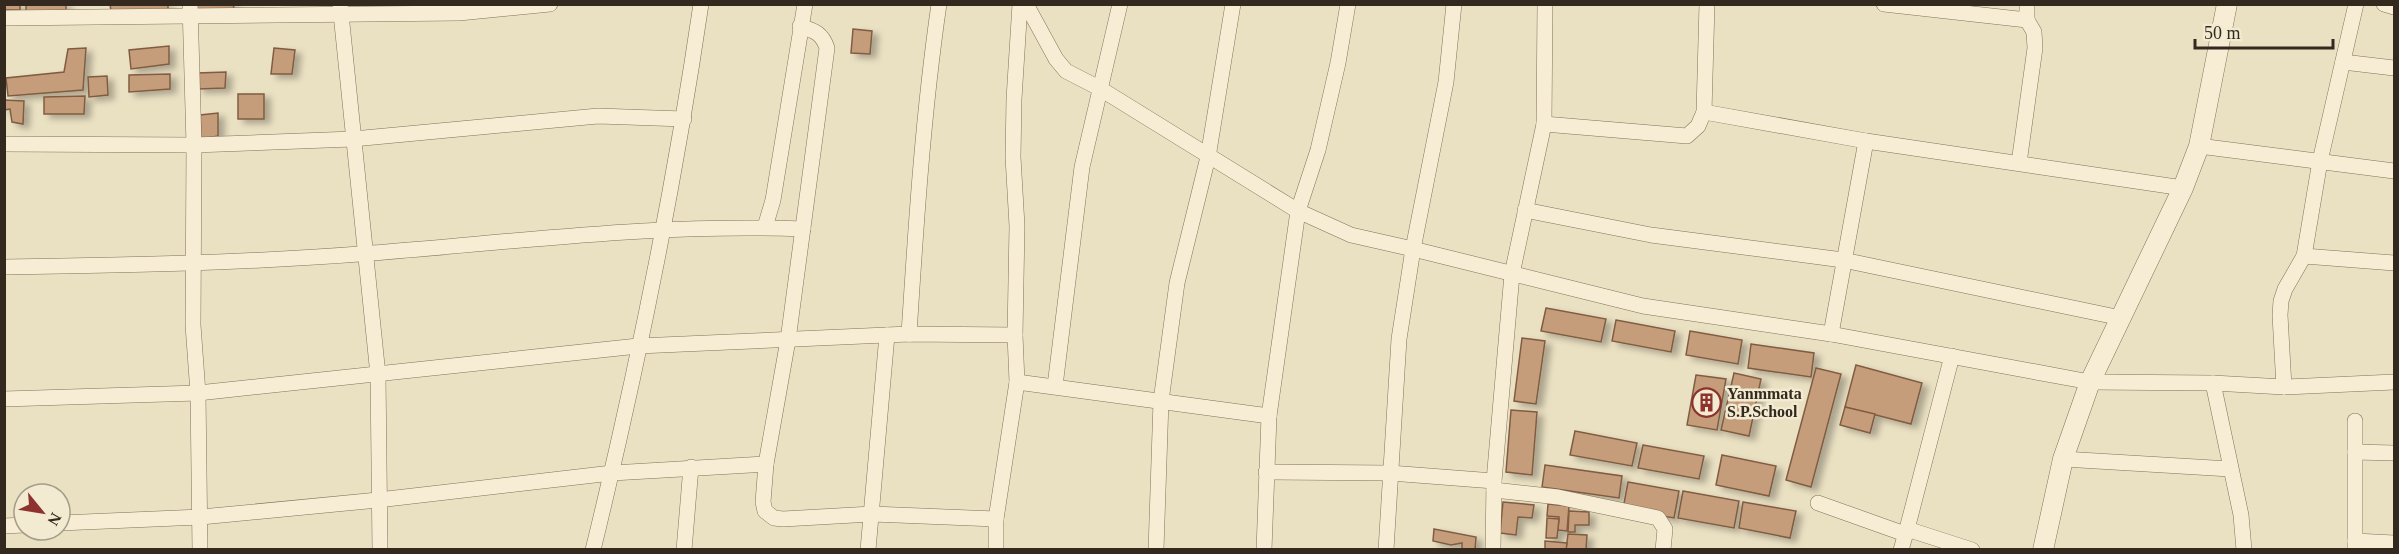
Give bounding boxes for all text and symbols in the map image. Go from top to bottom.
scale bar [2195,12,2333,50]
text: 50 m [2204,23,2241,43]
place label: Yanmmata S.P.School [1727,385,1802,420]
building icon: Yanmmata S.P.School [1690,386,1722,418]
north arrow [12,482,72,542]
text: N [44,510,65,529]

